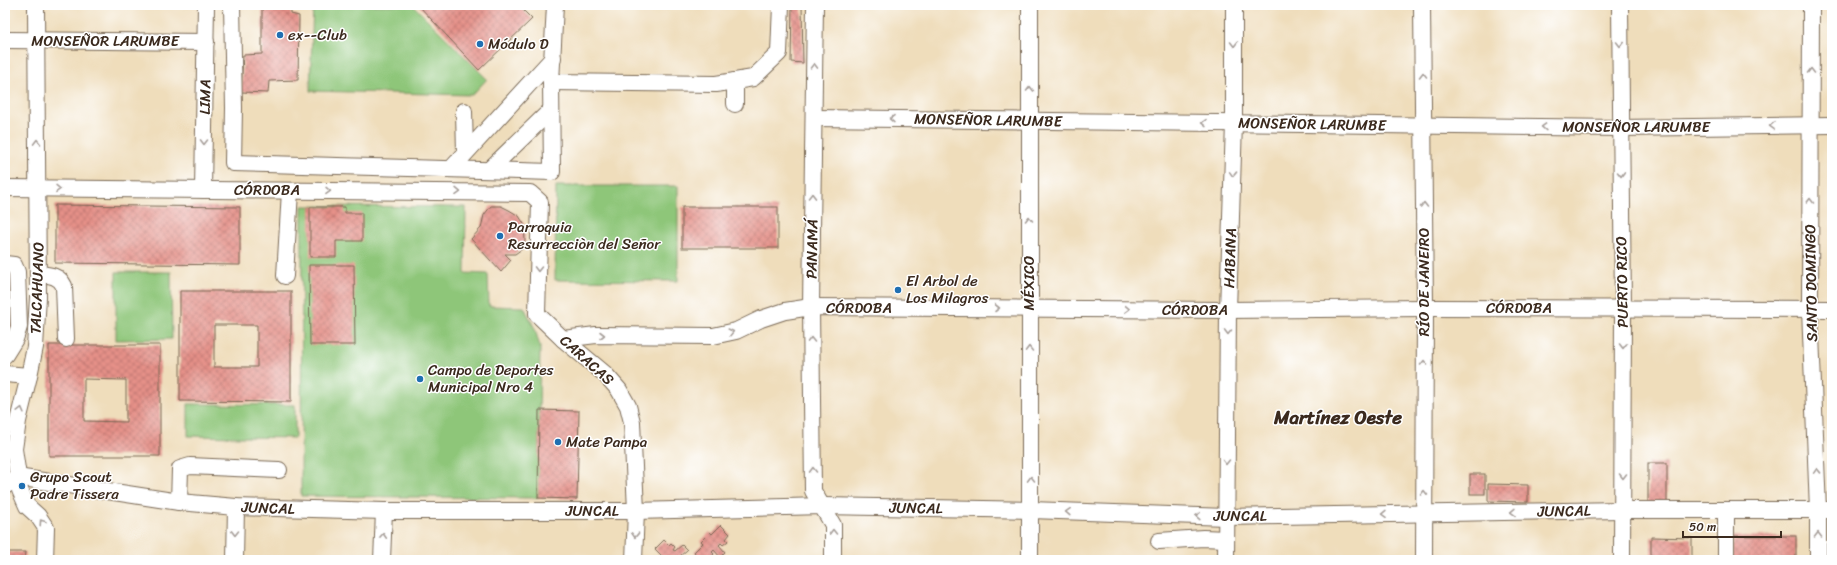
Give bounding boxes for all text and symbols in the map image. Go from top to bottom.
place label: ex--Club [288,22,347,48]
street label: MONSEÑOR LARUMBE [31,28,181,54]
marker: ex--Club [275,30,285,40]
place label: Módulo D [488,31,549,57]
marker: Módulo D [475,39,485,49]
one-way arrow [1230,41,1238,47]
one-way arrow [1616,41,1624,47]
one-way arrow [810,63,818,69]
one-way arrow [1807,68,1815,74]
one-way arrow [1419,72,1427,78]
street label: LIMA [192,79,218,115]
one-way arrow [1026,86,1034,92]
street label: MONSEÑOR LARUMBE [914,106,1064,134]
street label: MONSEÑOR LARUMBE [1238,110,1388,138]
street label: MONSEÑOR LARUMBE [1562,114,1712,140]
one-way arrow [889,115,895,123]
one-way arrow [1201,119,1207,127]
one-way arrow [1769,122,1775,130]
one-way arrow [1541,123,1547,131]
one-way arrow [33,139,41,145]
one-way arrow [200,139,208,145]
one-way arrow [1228,171,1237,177]
one-way arrow [1617,171,1625,177]
street label: CÓRDOBA [234,177,300,203]
one-way arrow [55,184,61,193]
one-way arrow [325,187,331,195]
one-way arrow [455,188,461,196]
one-way arrow [808,193,817,199]
one-way arrow [1806,198,1814,204]
one-way arrow [1420,202,1428,208]
place label: Parroquia Resurrecciòn del Señor [508,214,661,257]
one-way arrow [1025,216,1033,222]
street label: PANAMÁ [798,217,826,279]
street label: SANTO DOMINGO [1797,224,1825,342]
street label: HABANA [1216,228,1244,288]
street label: RÍO DE JANEIRO [1411,228,1437,336]
marker: Parroquia Resurrecciòn del Señor [495,231,505,241]
street label: PUERTO RICO [1608,236,1636,328]
street label: TALCAHUANO [22,241,52,335]
street label: MÉXICO [1016,255,1042,311]
one-way arrow [534,266,543,272]
place label: El Arbol de Los Milagros [906,268,988,311]
marker: El Arbol de Los Milagros [893,285,903,295]
street label: CÓRDOBA [826,295,892,321]
street label: CÓRDOBA [1486,295,1552,321]
street label: CÓRDOBA [1162,297,1228,323]
one-way arrow [994,304,1000,312]
one-way arrow [1124,305,1130,313]
street label: CARACAS [554,328,621,392]
one-way arrow [727,328,734,337]
one-way arrow [1224,329,1232,335]
one-way arrow [599,331,605,339]
one-way arrow [807,337,815,343]
one-way arrow [1619,343,1627,349]
one-way arrow [1025,346,1033,352]
place label: Campo de Deportes Municipal Nro 4 [428,357,554,400]
one-way arrow [1420,360,1428,366]
marker: Campo de Deportes Municipal Nro 4 [415,374,425,384]
district label: Martínez Oeste [1273,401,1402,434]
one-way arrow [16,407,24,414]
place label: Mate Pampa [566,429,648,455]
marker: Mate Pampa [553,437,563,447]
one-way arrow [1222,459,1230,465]
place label: Grupo Scout Padre Tissera [30,464,119,507]
one-way arrow [809,467,817,473]
one-way arrow [1812,468,1821,474]
one-way arrow [1619,473,1627,479]
one-way arrow [1027,476,1035,482]
marker: Grupo Scout Padre Tissera [17,481,27,491]
one-way arrow [1420,490,1428,496]
street label: JUNCAL [240,494,295,522]
street label: JUNCAL [888,495,943,521]
street label: JUNCAL [564,498,619,524]
street label: JUNCAL [1536,498,1591,524]
street label: JUNCAL [1212,503,1267,529]
one-way arrow [1065,507,1071,516]
one-way arrow [1510,508,1516,516]
one-way arrow [1381,510,1387,519]
one-way arrow [1195,512,1201,520]
scale bar [1683,513,1781,539]
text: 50 m [1689,516,1716,538]
one-way arrow [39,519,47,526]
one-way arrow [829,529,837,535]
one-way arrow [231,530,239,536]
one-way arrow [379,532,387,538]
one-way arrow [631,532,639,538]
one-way arrow [1814,532,1822,538]

